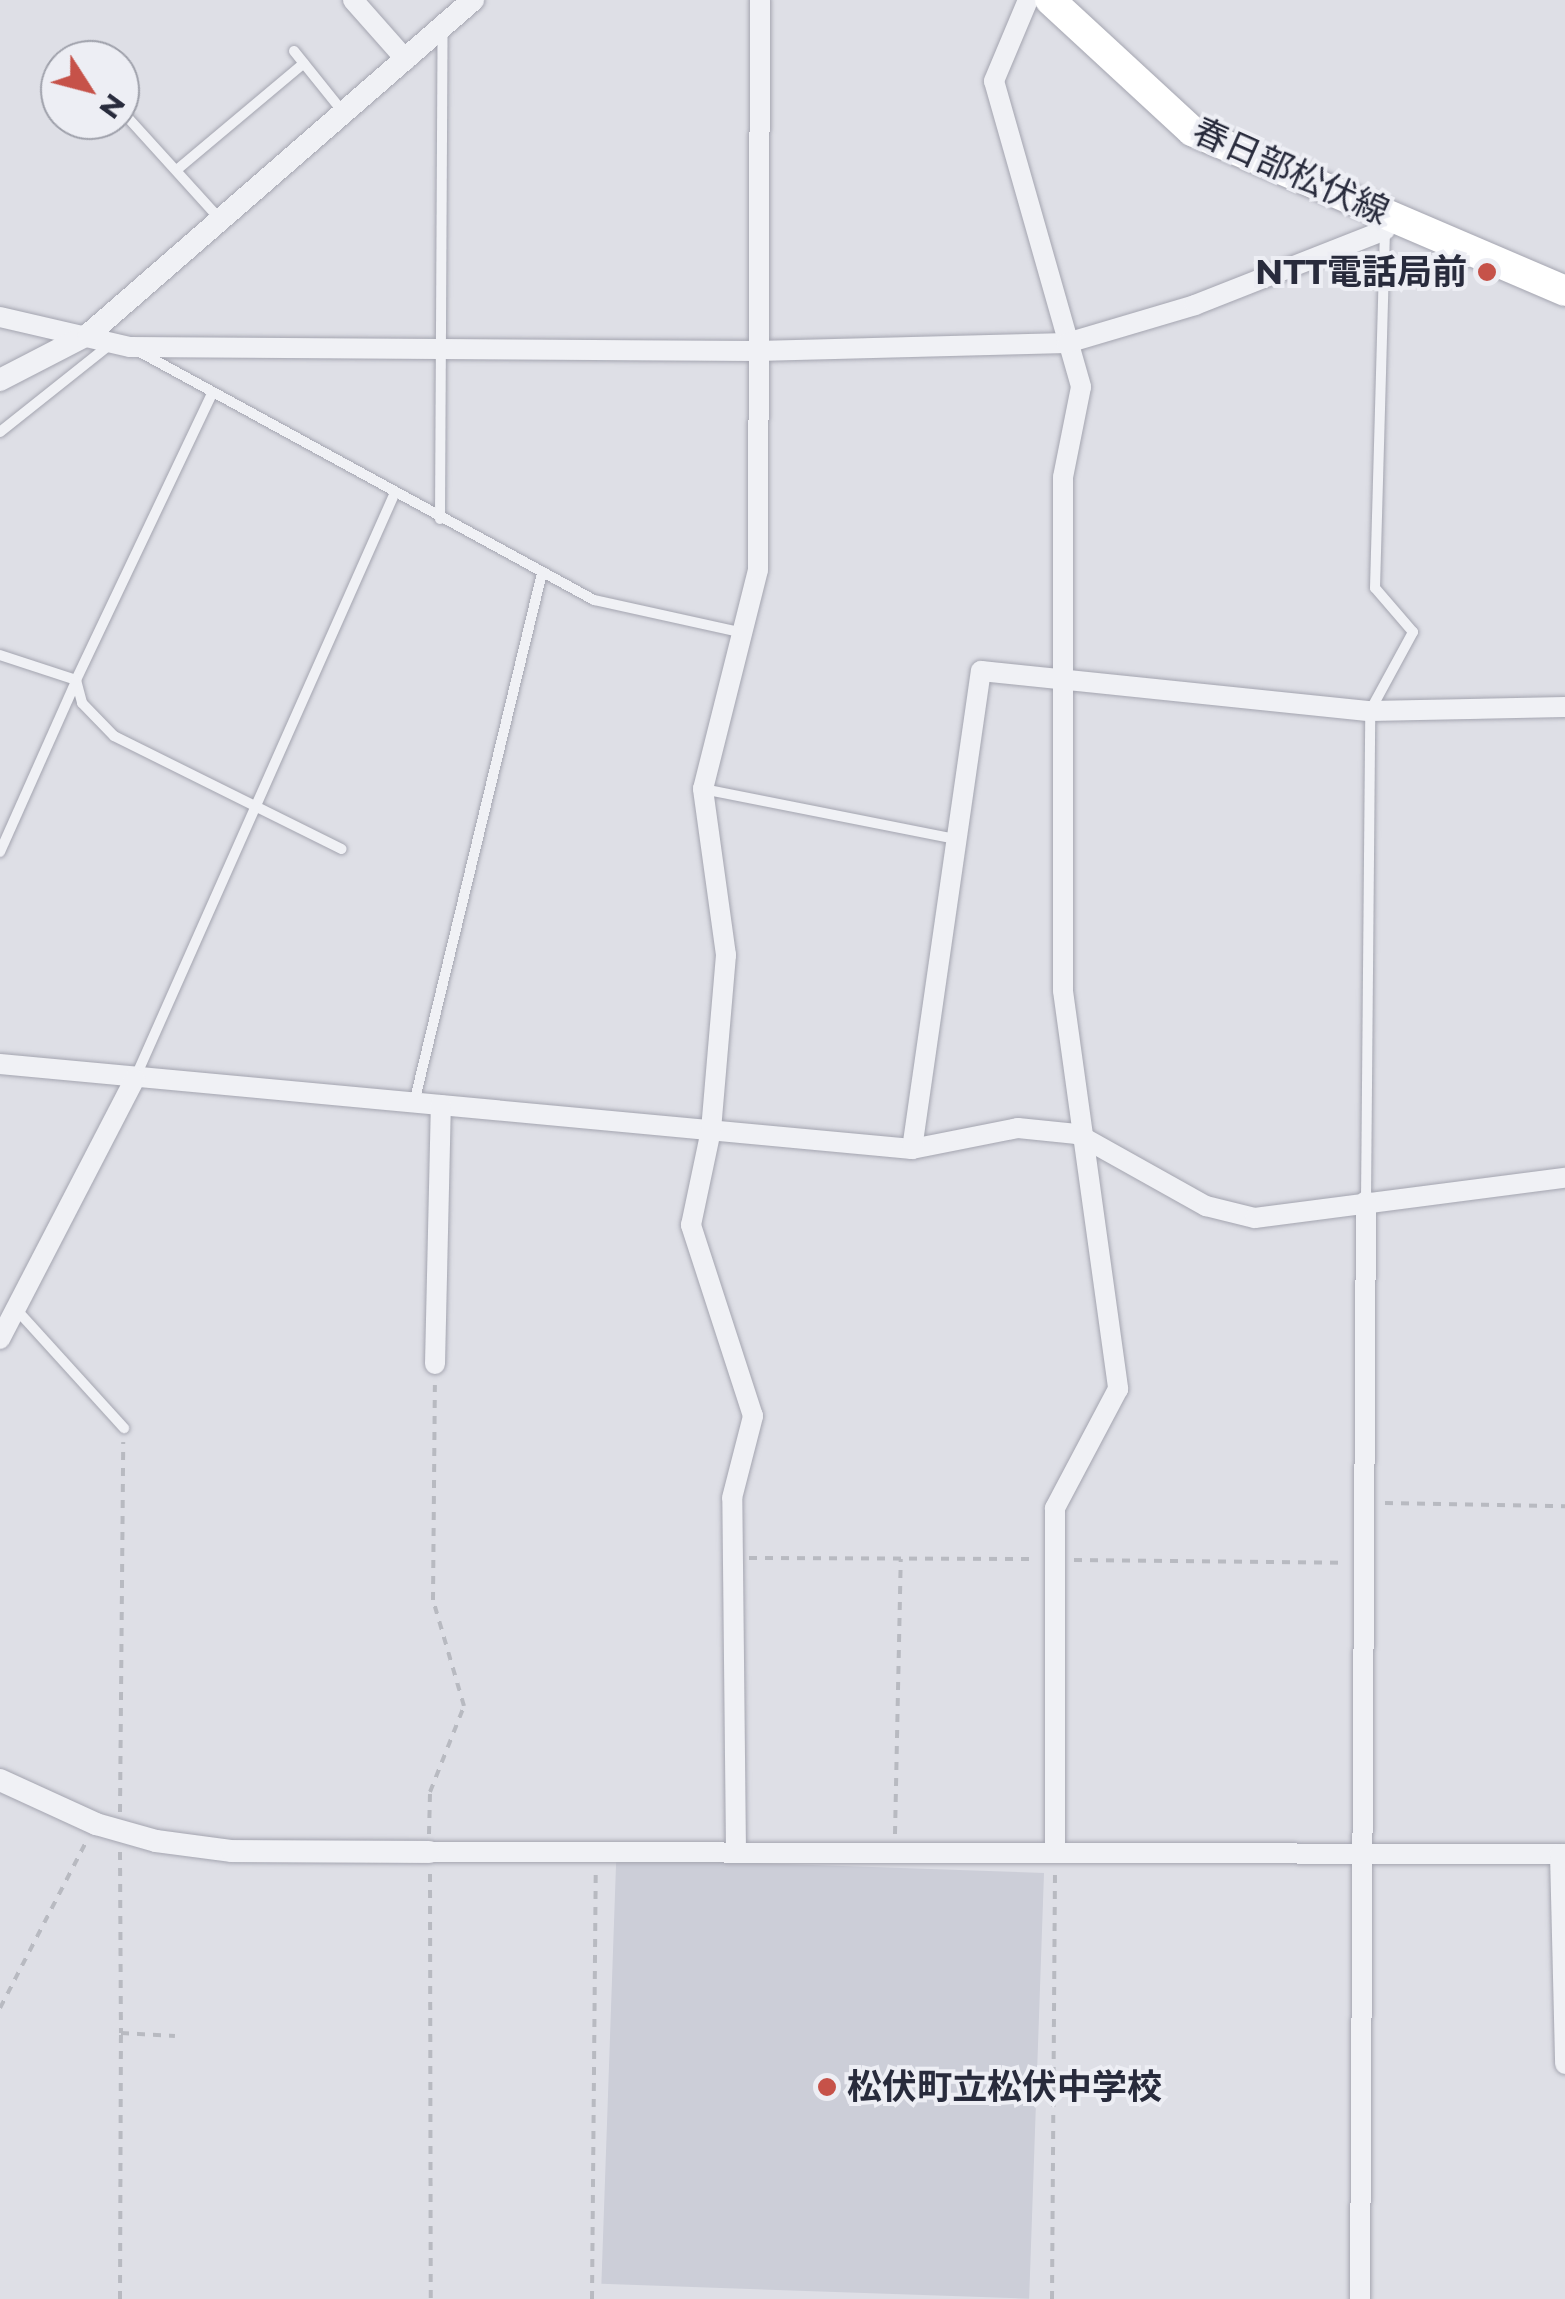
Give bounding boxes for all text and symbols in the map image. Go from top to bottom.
north arrow [40,40,140,140]
text: N [92,87,133,126]
street label: 春日部松伏線 [1187,109,1395,233]
place label: NTT電話局前 [1255,251,1467,293]
marker: NTT電話局前 [1476,261,1498,283]
place label: 松伏町立松伏中学校 [847,2066,1162,2108]
marker: 松伏町立松伏中学校 [816,2076,838,2098]

